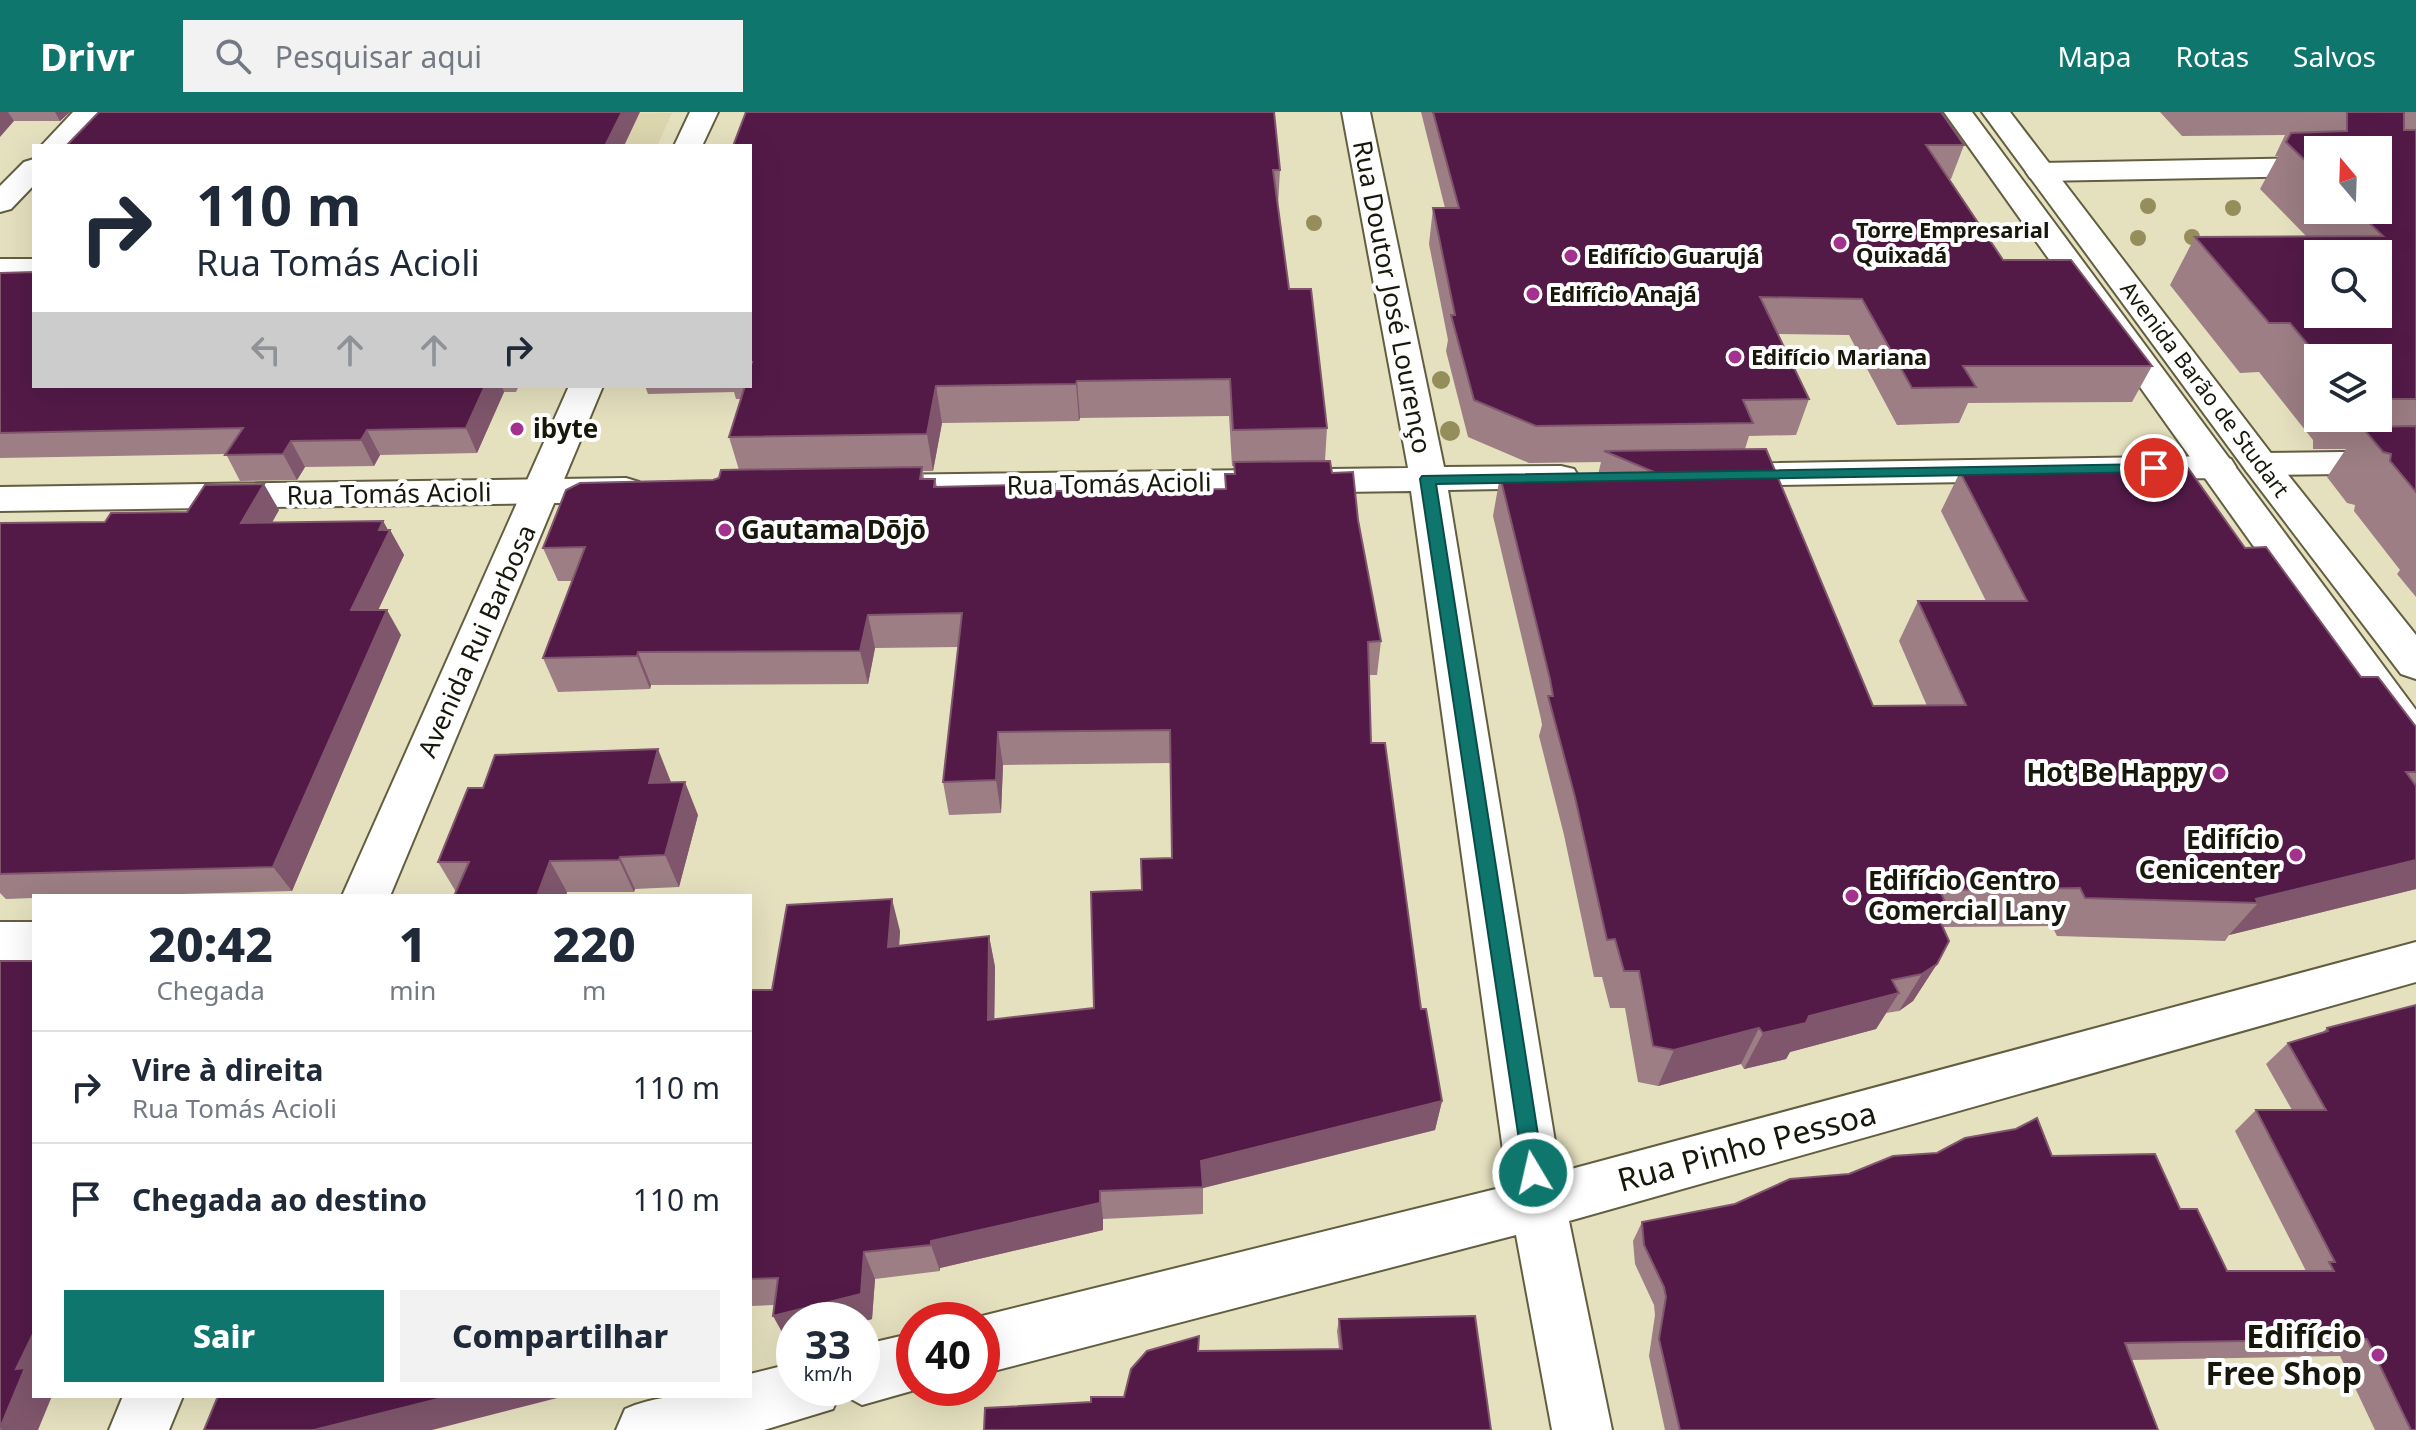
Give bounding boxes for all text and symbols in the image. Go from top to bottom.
search box [183,20,743,92]
text: Drivr [40,30,135,82]
icon: search [211,34,255,78]
text: Pesquisar aqui [275,36,482,77]
text: Mapa [2057,37,2132,75]
text: Rotas [2176,37,2249,75]
text: Salvos [2293,37,2376,75]
north arrow [2304,136,2392,224]
map controls [2304,136,2392,432]
street label: Rua Doutor José Lourenço [1345,137,1441,456]
text: 110 m [196,166,361,242]
icon: right [64,176,168,280]
place label: Torre Empresarial Quixadá [1856,214,2050,269]
marker: Torre Empresarial Quixadá [1831,234,1849,252]
text: Rua Tomás Acioli [196,238,480,287]
place label: Edifício Guarujá [1587,240,1760,270]
button: search [2304,240,2392,328]
marker: Edifício Guarujá [1562,247,1580,265]
street label: Avenida Barão de Studart [2115,274,2297,503]
place label: Edifício Anajá [1549,278,1697,308]
marker: Edifício Anajá [1524,285,1542,303]
icon: left [244,328,288,372]
icon: ahead [328,328,372,372]
icon: ahead [412,328,456,372]
icon: right [496,328,540,372]
place label: Edifício Mariana [1751,341,1927,371]
button: layers [2304,344,2392,432]
marker: Edifício Mariana [1726,348,1744,366]
place label: ibyte [533,410,598,446]
marker: ibyte [508,420,526,438]
pin [2120,434,2188,502]
icon: arrive [2132,446,2176,490]
street label: Rua Tomás Acioli [1006,463,1212,503]
street label: Rua Tomás Acioli [286,473,492,513]
place label: Gautama Dōjō [741,511,926,547]
street label: Avenida Rui Barbosa [409,518,544,763]
marker: Gautama Dōjō [716,521,734,539]
place label: Hot Be Happy [2027,754,2203,790]
marker: Hot Be Happy [2210,764,2228,782]
place label: Edifício Cenicenter [2139,821,2280,887]
marker: Edifício Cenicenter [2287,846,2305,864]
place label: Edifício Centro Comercial Lany [1868,862,2066,928]
marker: Edifício Centro Comercial Lany [1843,887,1861,905]
text: 20:42 [148,911,273,976]
text: 1 [399,911,427,976]
text: 220 [553,911,636,976]
text: Chegada [156,972,265,1008]
text: min [389,972,436,1008]
text: m [582,972,606,1008]
text: Vire à direita [132,1049,323,1090]
icon: right [64,1065,108,1109]
text: 110 m [633,1067,720,1108]
text: Rua Tomás Acioli [132,1090,337,1126]
street label: Rua Pinho Pessoa [1612,1090,1881,1201]
position arrow [1491,1131,1575,1215]
icon: arrive [64,1177,108,1221]
text: Chegada ao destino [132,1179,427,1220]
text: 110 m [633,1179,720,1220]
button: Sair [64,1290,384,1382]
button: Compartilhar [400,1290,720,1382]
speed limit sign: 40 [896,1302,1000,1406]
place label: Edifício Free Shop [2206,1314,2362,1394]
text: 33 [805,1316,851,1371]
marker: Edifício Free Shop [2369,1346,2387,1364]
text: km/h [803,1360,853,1387]

